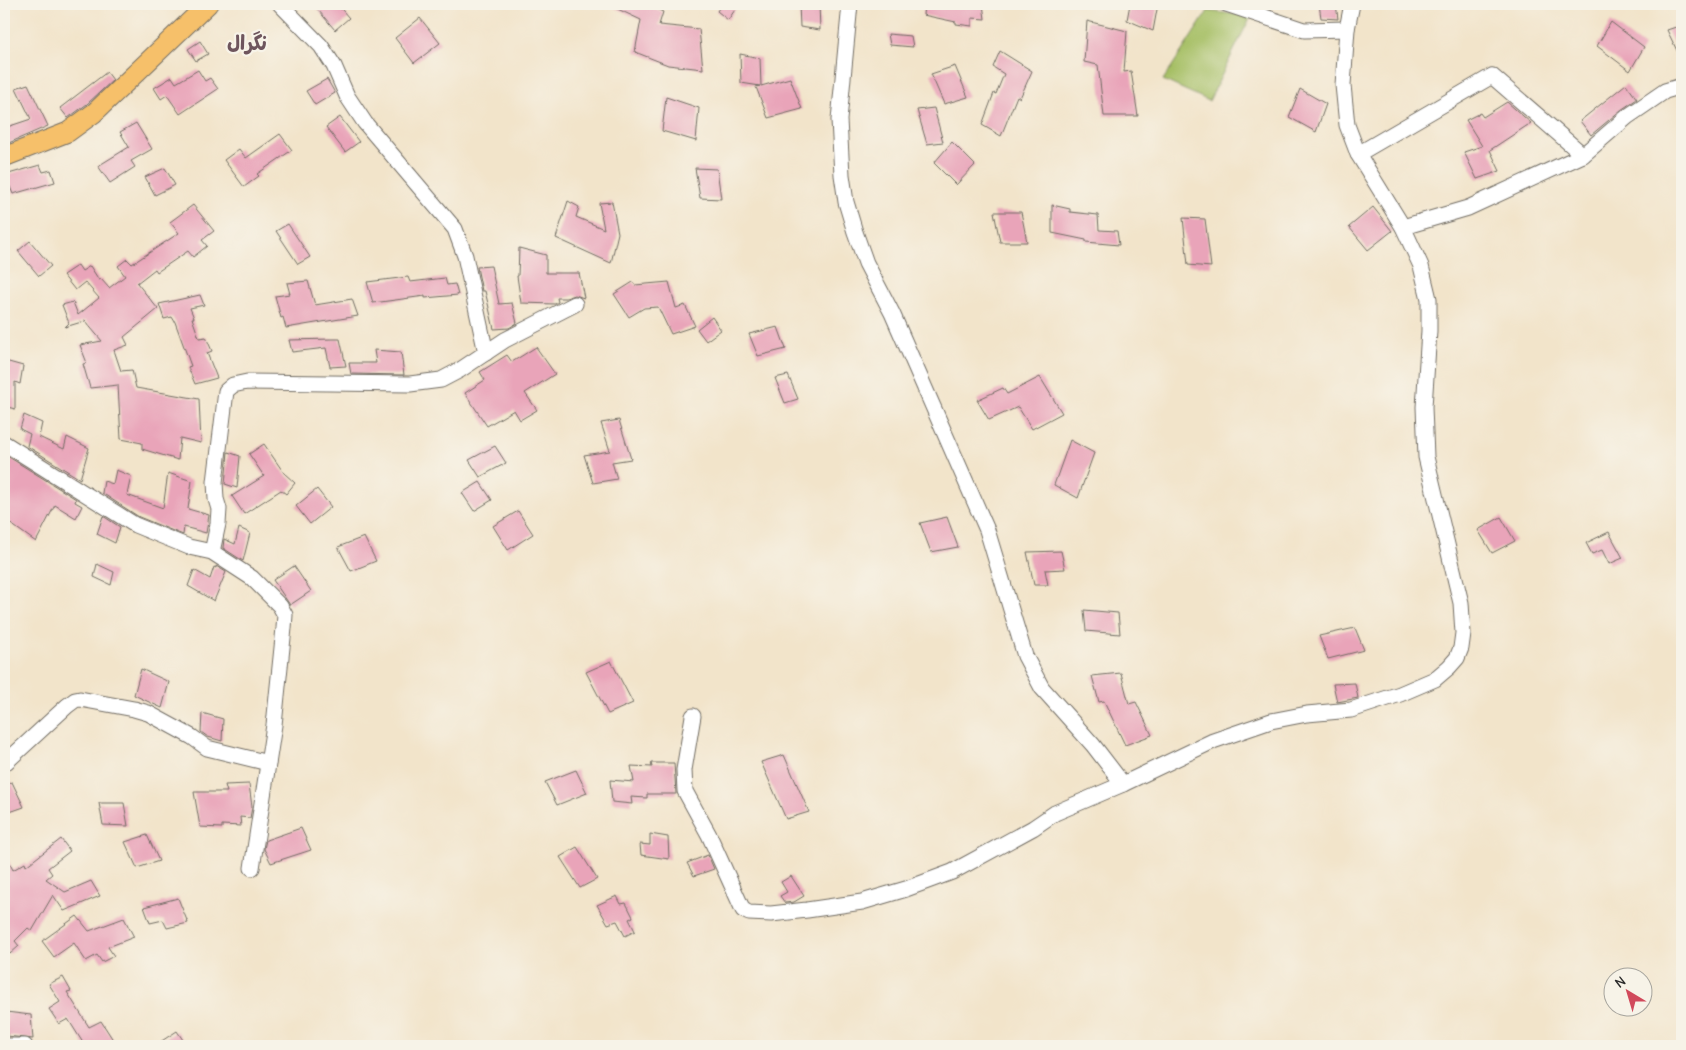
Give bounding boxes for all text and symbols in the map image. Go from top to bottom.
district label: نگرال [227,31,267,55]
north arrow [1604,968,1654,1018]
text: N [1611,973,1629,992]

